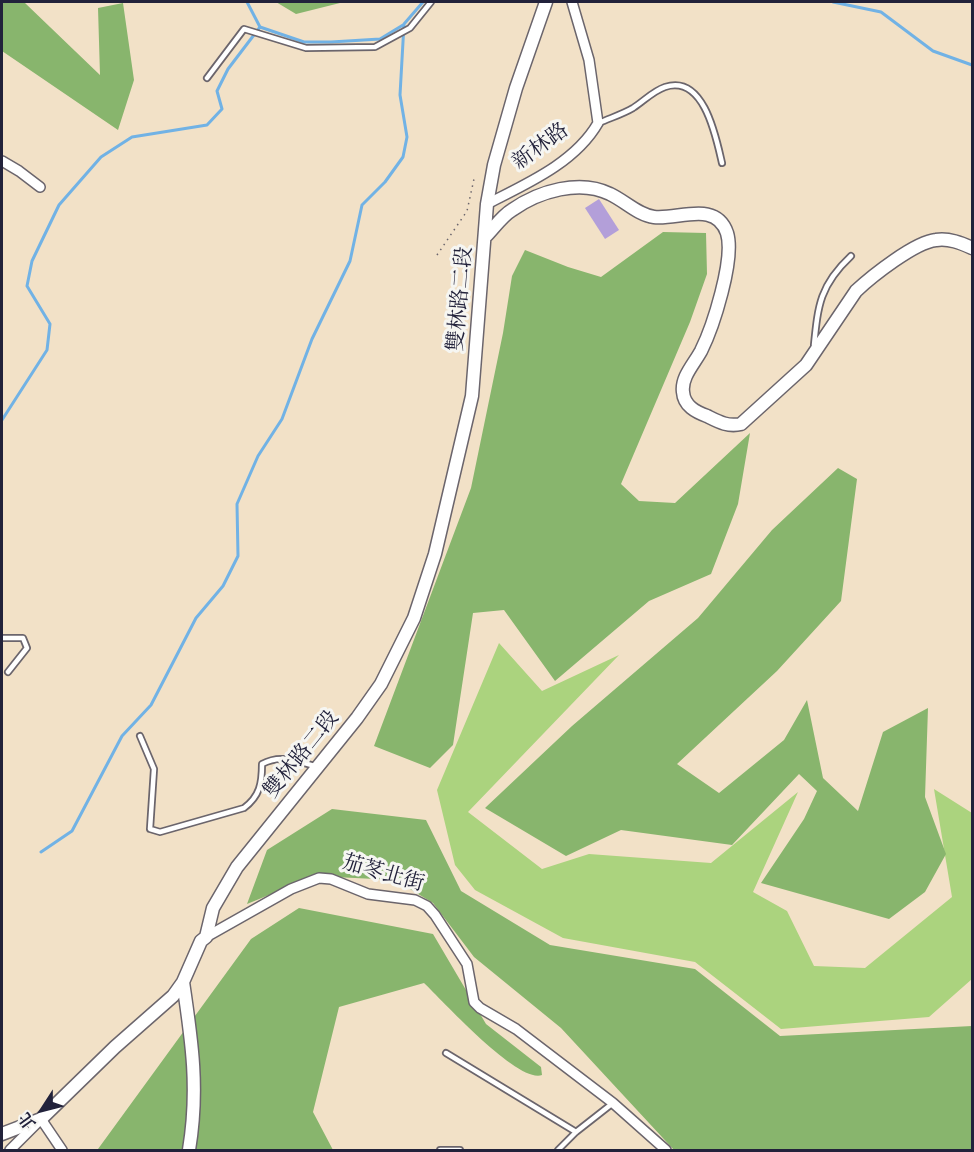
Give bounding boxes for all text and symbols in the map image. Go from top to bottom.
street label: 新林路 [508,118,574,176]
street label: 雙林路二段 [444,246,478,352]
street label: 雙林路二段 [259,706,345,804]
street label: 茄苳北街 [339,850,427,898]
north arrow [12,1080,72,1140]
text: 北 [14,1108,41,1134]

